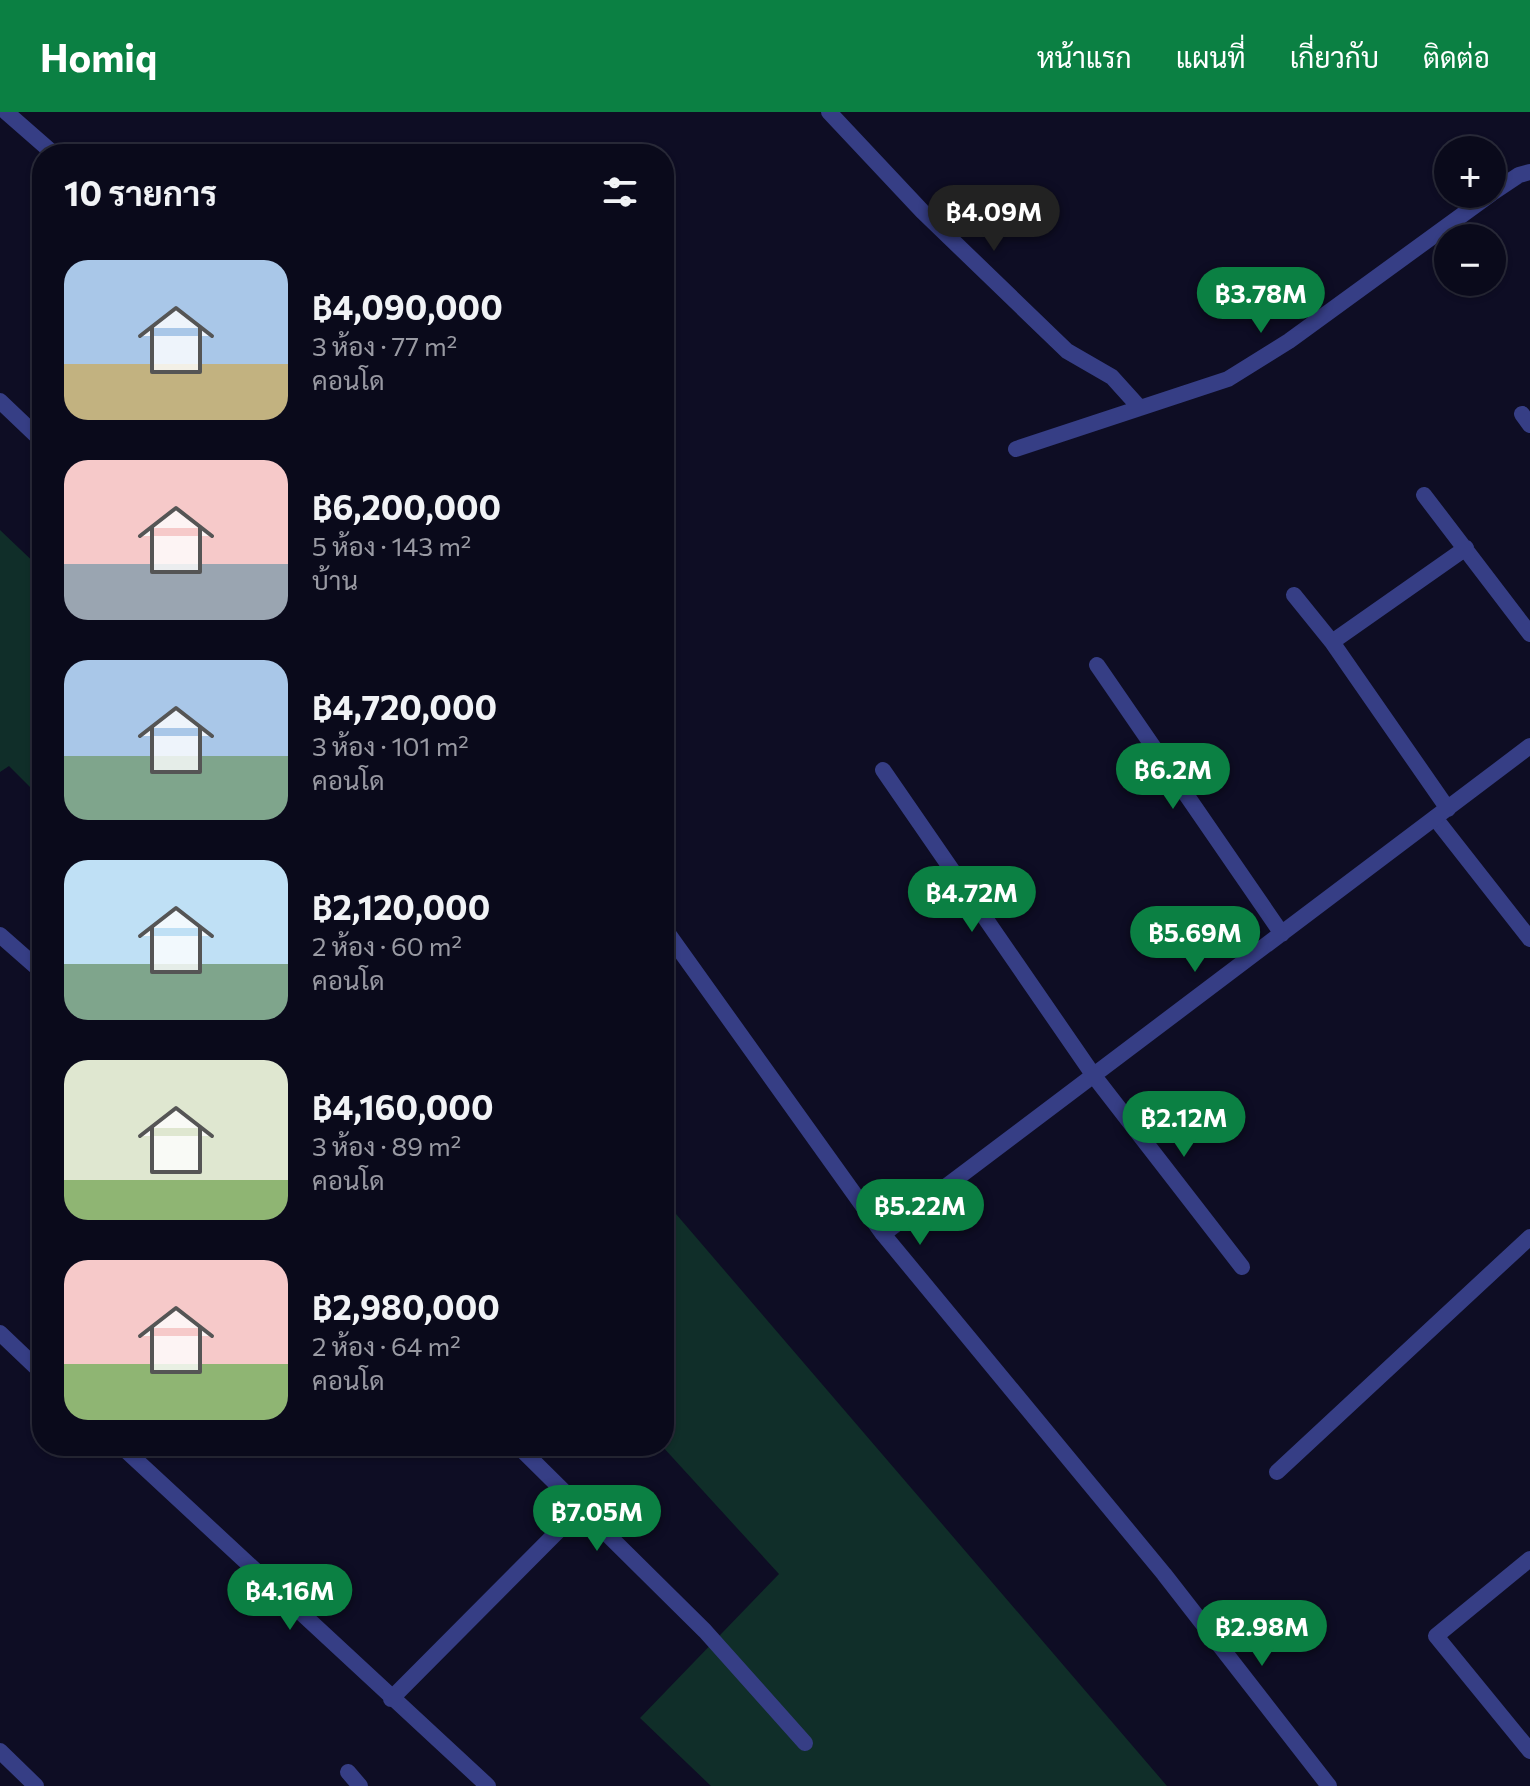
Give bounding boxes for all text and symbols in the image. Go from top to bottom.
text: Homiq [40,33,157,80]
text: หน้าแรก [1037,40,1132,74]
text: แผนที่ [1176,40,1246,74]
text: เกี่ยวกับ [1290,40,1379,74]
text: ติดต่อ [1423,40,1490,74]
map controls [1434,136,1506,296]
button: + [1434,136,1506,208]
icon: filters [598,170,642,214]
text: 10 รายการ [64,171,217,213]
pin: ฿4.09M [929,185,1059,253]
text: ฿4.09M [946,195,1042,226]
button: − [1434,224,1506,296]
pin: ฿3.78M [1196,267,1326,335]
text: ฿3.78M [1215,277,1307,308]
text: ฿4,090,000 [312,285,503,327]
icon: home [128,292,224,388]
text: 3 ห้อง · 77 m² [312,330,457,361]
text: คอนโด [312,364,385,395]
text: ฿6,200,000 [312,485,501,527]
icon: home [128,492,224,588]
text: 5 ห้อง · 143 m² [312,530,471,561]
text: บ้าน [312,564,358,595]
text: ฿4,720,000 [312,685,497,727]
icon: home [128,692,224,788]
text: 3 ห้อง · 101 m² [312,730,469,761]
pin: ฿6.2M [1117,743,1229,811]
text: ฿6.2M [1134,753,1212,784]
text: คอนโด [312,764,385,795]
pin: ฿4.72M [907,866,1037,934]
text: ฿4.72M [926,876,1018,907]
text: ฿2,120,000 [312,885,490,927]
icon: home [128,892,224,988]
pin: ฿5.69M [1130,906,1260,974]
text: ฿5.69M [1148,916,1242,947]
text: 2 ห้อง · 60 m² [312,930,462,961]
text: คอนโด [312,964,385,995]
text: ฿4,160,000 [312,1085,494,1127]
pin: ฿2.12M [1119,1091,1249,1159]
icon: home [128,1092,224,1188]
text: ฿2.12M [1140,1101,1228,1132]
text: 3 ห้อง · 89 m² [312,1130,461,1161]
text: คอนโด [312,1164,385,1195]
pin: ฿5.22M [855,1179,985,1247]
text: ฿5.22M [874,1189,966,1220]
text: ฿2,980,000 [312,1285,500,1327]
icon: home [128,1292,224,1388]
text: 2 ห้อง · 64 m² [312,1330,461,1361]
text: คอนโด [312,1364,385,1395]
pin: ฿7.05M [532,1485,662,1553]
text: ฿7.05M [551,1495,643,1526]
pin: ฿4.16M [225,1564,355,1632]
text: ฿4.16M [245,1574,335,1605]
pin: ฿2.98M [1197,1600,1327,1668]
text: ฿2.98M [1215,1610,1309,1641]

